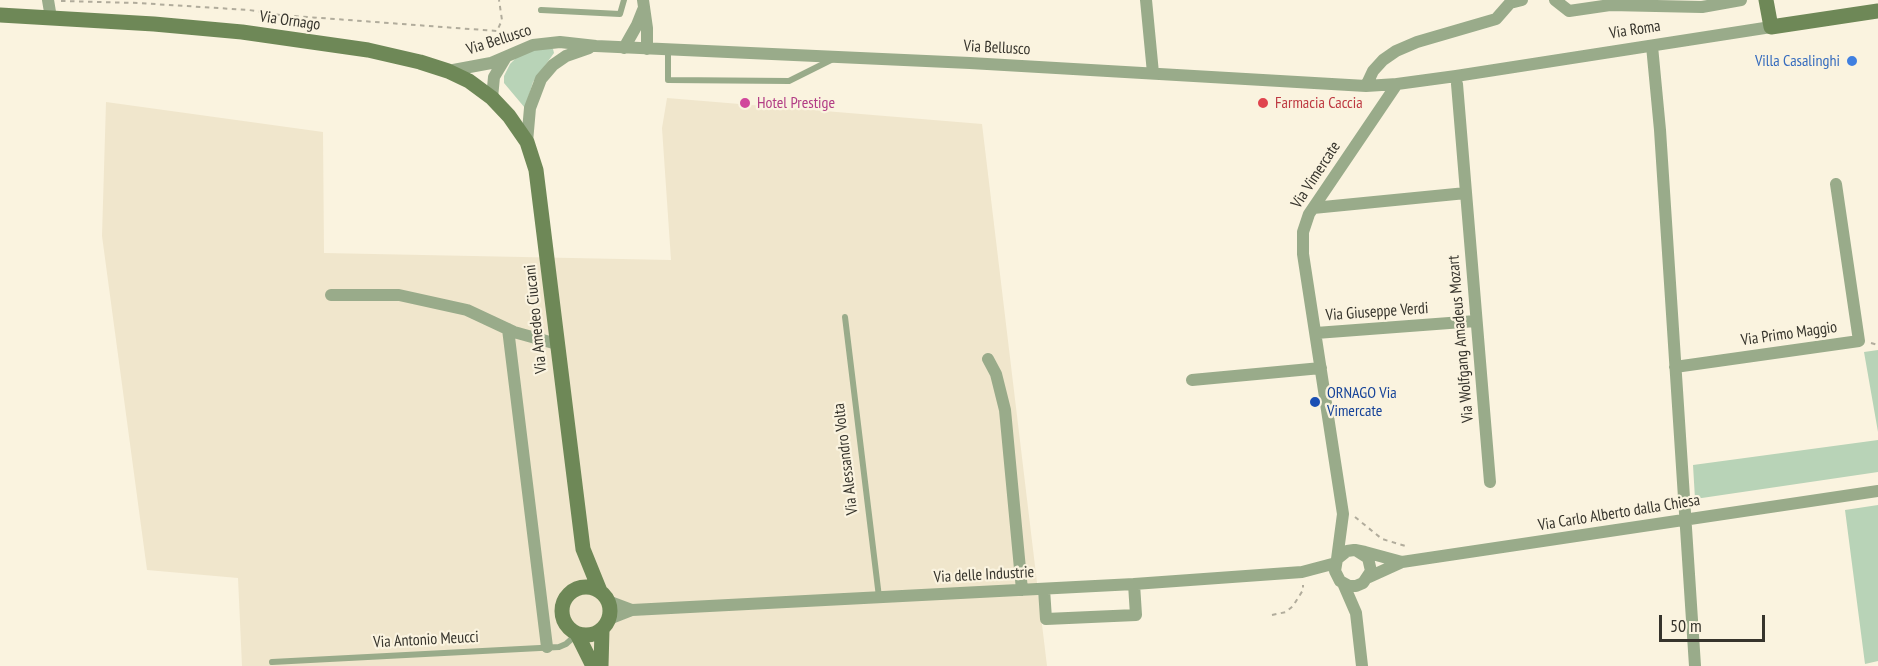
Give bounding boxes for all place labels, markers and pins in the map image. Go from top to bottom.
place label: Villa Casalinghi [1755,51,1840,71]
marker: Villa Casalinghi [1845,54,1859,68]
place label: Hotel Prestige [757,93,835,113]
place label: Farmacia Caccia [1275,93,1363,113]
marker: Hotel Prestige [738,96,752,110]
marker: Farmacia Caccia [1256,96,1270,110]
place label: ORNAGO Via Vimercate [1327,383,1397,421]
marker: ORNAGO Via Vimercate [1308,395,1322,409]

